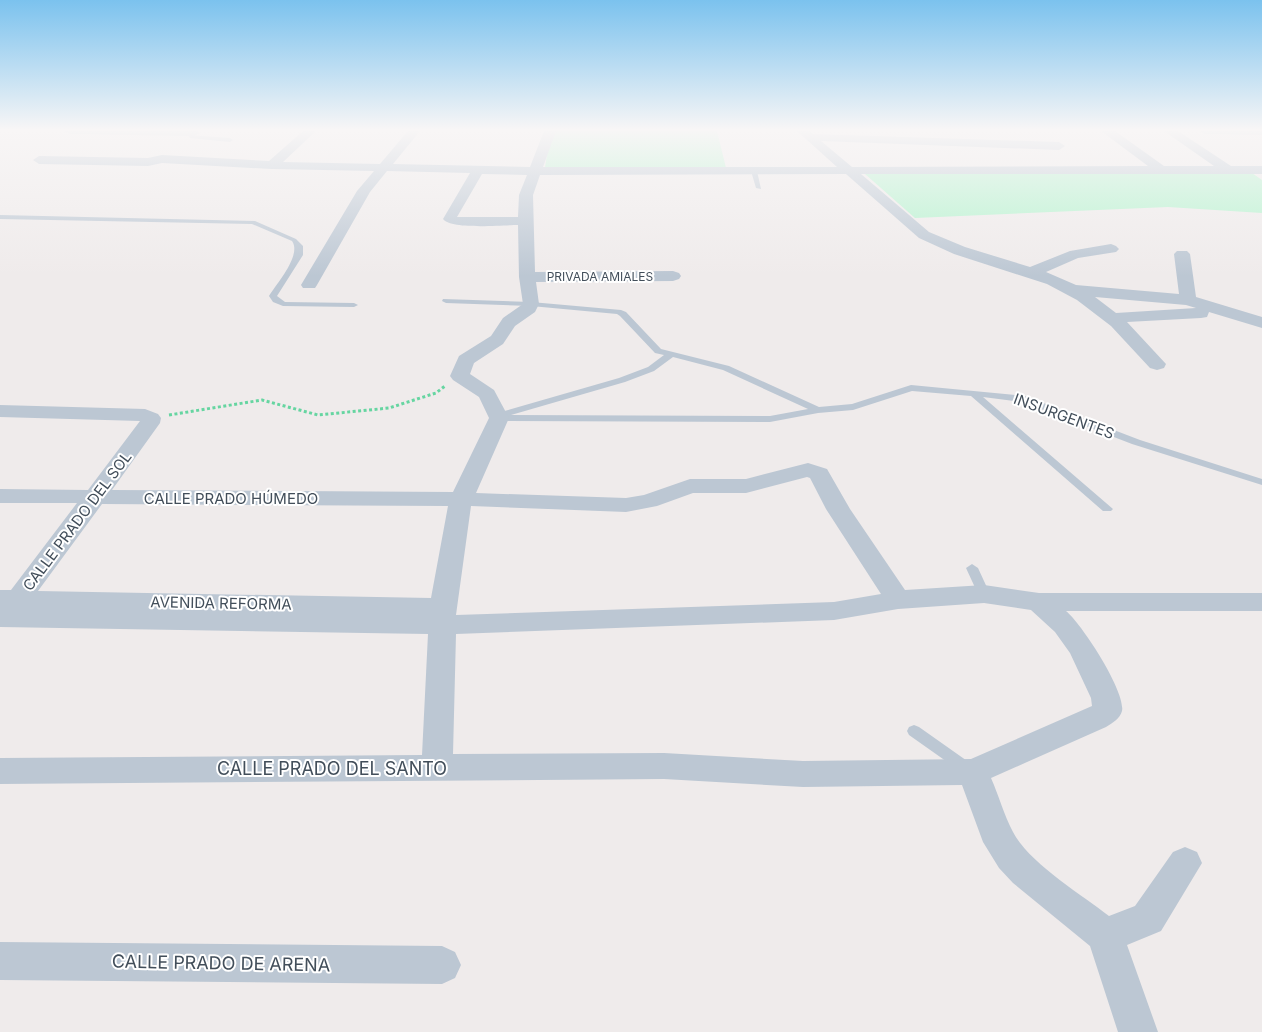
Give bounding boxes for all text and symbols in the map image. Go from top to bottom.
street label: PRIVADA AMIALES [547,269,654,284]
street label: INSURGENTES [1011,389,1117,443]
street label: CALLE PRADO DEL SOL [18,448,136,594]
street label: CALLE PRADO HÚMEDO [144,489,318,508]
street label: AVENIDA REFORMA [150,592,292,614]
street label: CALLE PRADO DEL SANTO [217,758,447,779]
street label: CALLE PRADO DE ARENA [112,951,330,975]

